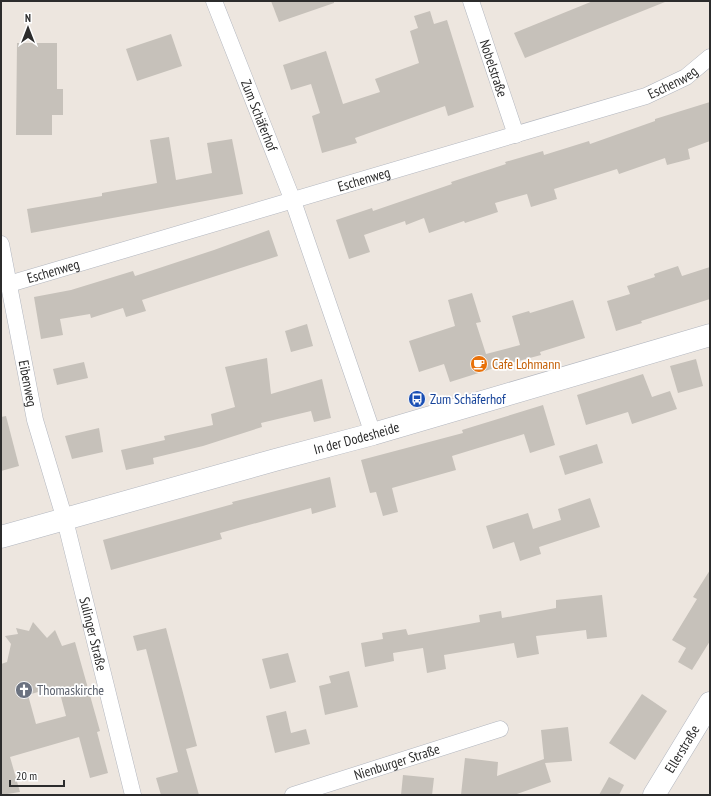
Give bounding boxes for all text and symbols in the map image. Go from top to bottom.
north arrow [8,8,48,48]
text: N [25,11,31,25]
street label: Nobelstraße [476,37,512,100]
street label: Eschenweg [645,62,701,103]
street label: Zum Schäferhof [237,77,282,154]
street label: Eschenweg [336,163,392,196]
street label: Eschenweg [25,255,81,287]
cafe icon: Cafe Lohmann [469,354,489,374]
place label: Cafe Lohmann [492,355,560,373]
street label: Eibenweg [15,359,41,408]
bus stop icon: Zum Schäferhof [407,389,427,409]
place label: Zum Schäferhof [430,390,506,408]
street label: In der Dodesheide [312,418,402,458]
street label: Sulinger Straße [75,595,111,673]
church icon: Thomaskirche [14,680,34,700]
place label: Thomaskirche [37,681,104,699]
street label: Ellerstraße [661,721,704,776]
street label: Nienburger Straße [352,740,442,784]
scale bar [10,762,64,788]
text: 20 m [16,768,37,783]

